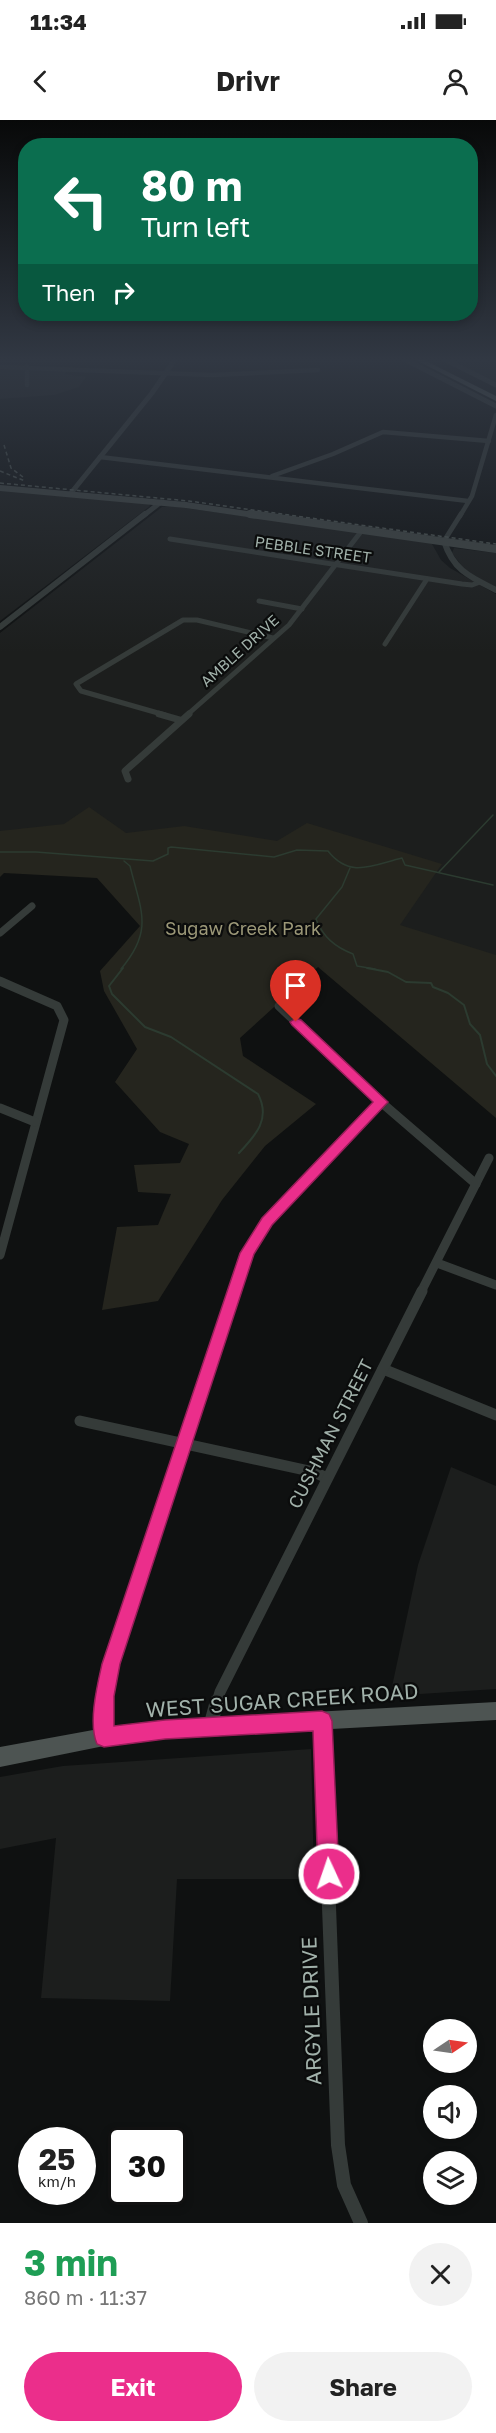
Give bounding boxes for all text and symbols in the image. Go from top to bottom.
text: 11:34 [30,8,87,35]
icon: back [24,65,57,98]
text: Drivr [216,65,280,97]
icon: person [439,65,472,98]
text: 80 m [141,160,242,210]
icon: left [42,162,120,240]
text: Turn left [141,211,250,243]
icon: right [107,276,140,309]
text: Then [42,279,95,306]
street label: PEBBLE STREET [254,532,372,566]
street label: AMBLE DRIVE [196,610,282,690]
park label: Sugaw Creek Park [165,917,321,939]
pin [270,960,321,1022]
icon: arrive [279,969,312,1002]
street label: CUSHMAN STREET [283,1355,377,1512]
street label: WEST SUGAR CREEK ROAD [145,1678,419,1723]
position arrow [297,1842,361,1906]
street label: ARGYLE DRIVE [295,1936,327,2086]
north arrow [423,2019,477,2073]
map controls [423,2019,477,2205]
button: sound [423,2085,477,2139]
speed limit sign: 30 [108,2127,186,2205]
text: 25 [39,2141,75,2177]
button: layers [423,2151,477,2205]
text: km/h [38,2172,76,2190]
text: 3 min [24,2241,118,2284]
button: close [409,2243,472,2306]
text: 860 m · 11:37 [24,2285,147,2309]
button: Exit [24,2352,242,2421]
button: Share [254,2352,472,2421]

